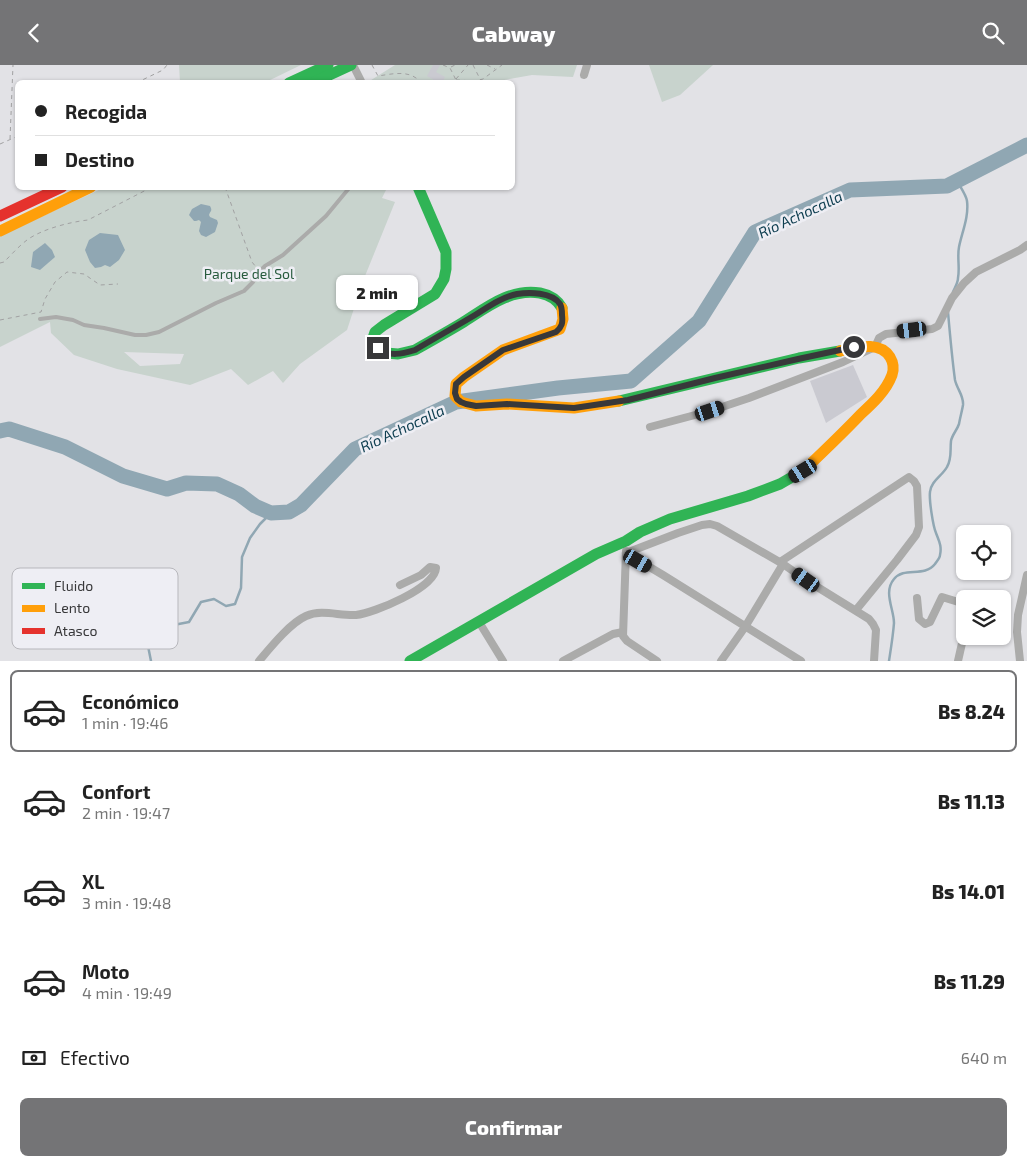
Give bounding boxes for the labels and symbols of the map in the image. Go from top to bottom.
water label: Río Achocalla [755,187,845,241]
park label: Parque del Sol [204,265,295,282]
callout: 2 min [337,275,419,311]
car [896,321,927,339]
route start [843,336,865,358]
route end [367,337,389,359]
car [693,399,726,423]
water label: Río Achocalla [357,401,447,455]
car [786,457,819,485]
car [621,547,654,575]
car [789,565,822,595]
legend [12,568,178,649]
text: Fluido [54,577,93,594]
text: Lento [54,599,90,616]
text: Atasco [54,622,97,639]

